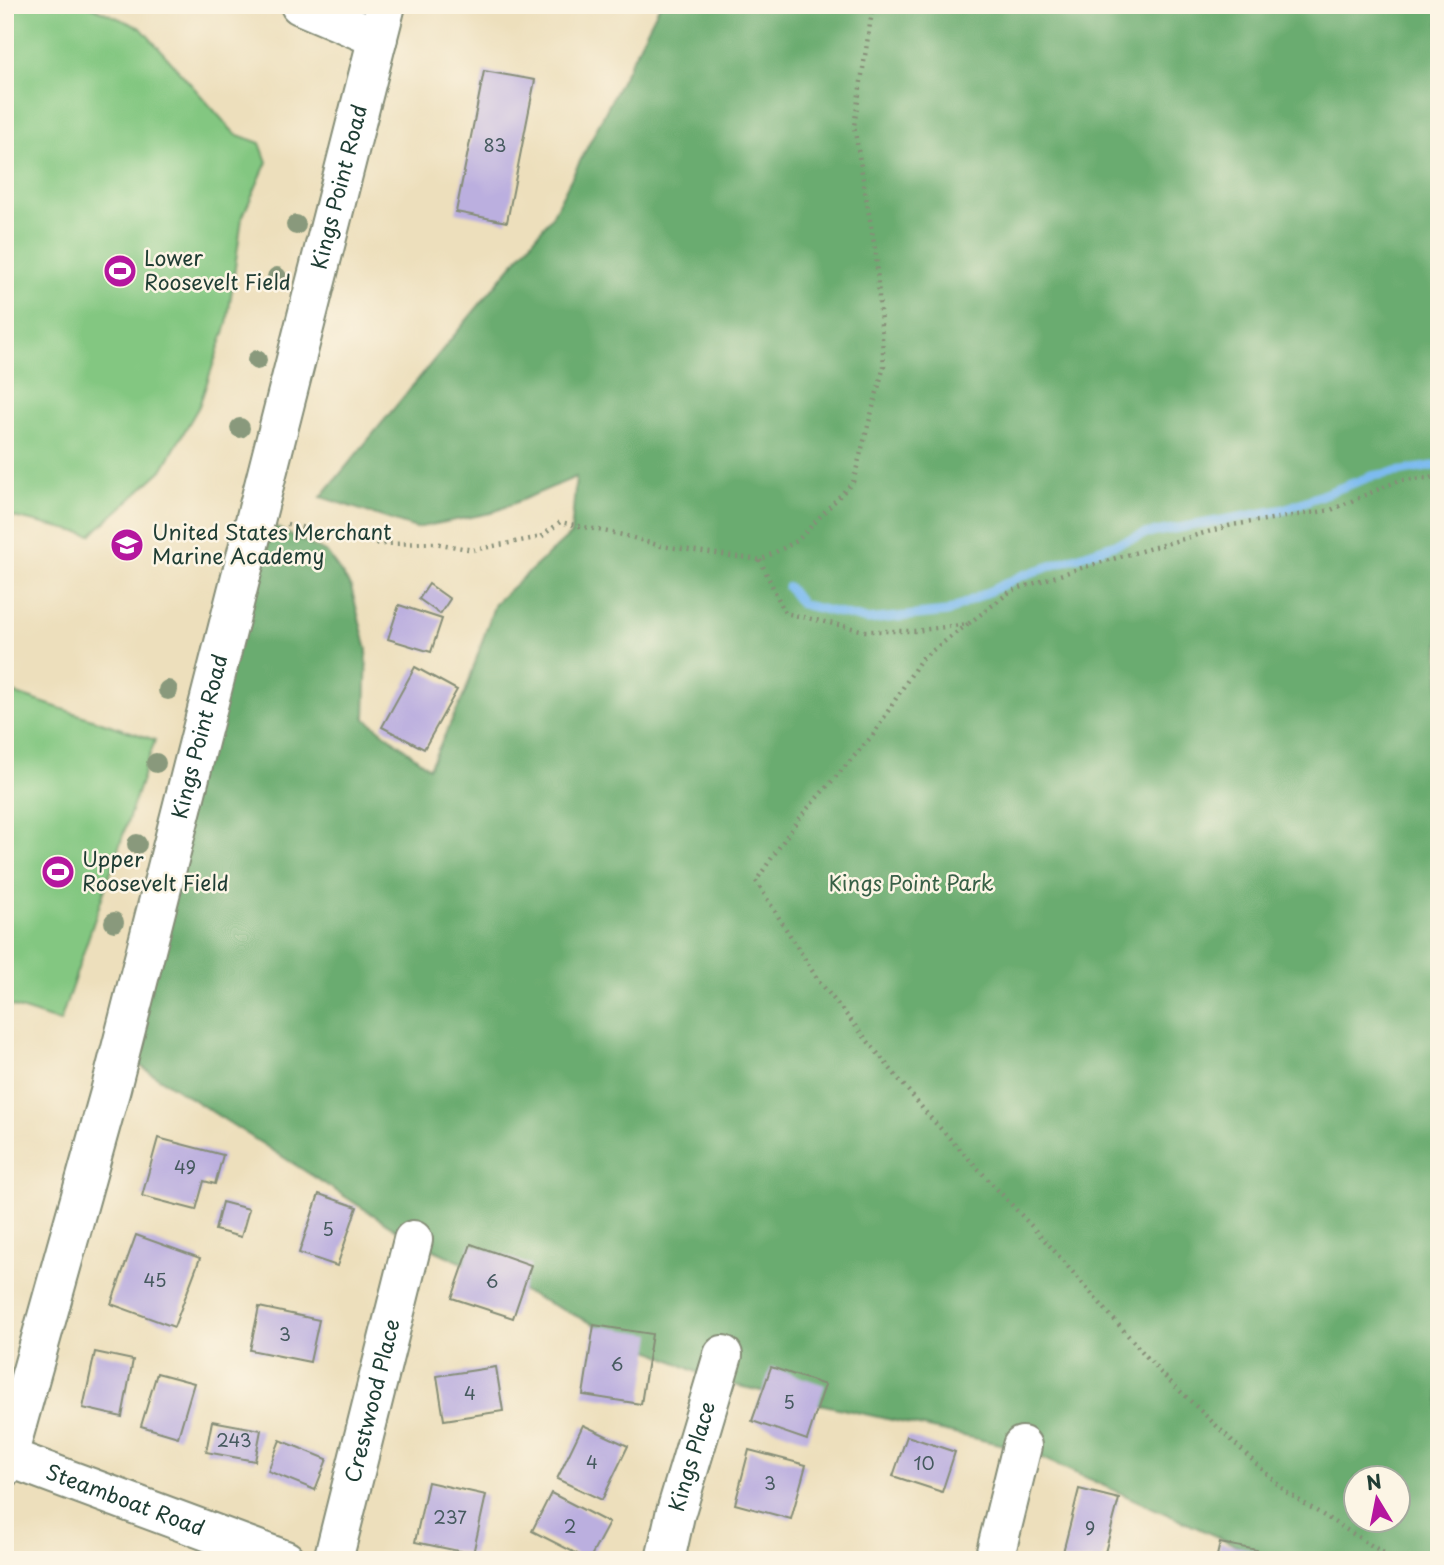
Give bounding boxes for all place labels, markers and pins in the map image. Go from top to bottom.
place label: Lower Roosevelt Field [144,241,291,297]
sports icon: Lower Roosevelt Field [101,252,139,290]
place label: United States Merchant Marine Academy [152,515,392,571]
school or university icon: United States Merchant Marine Academy [108,526,146,564]
place label: Upper Roosevelt Field [82,842,229,898]
sports icon: Upper Roosevelt Field [39,853,77,891]

